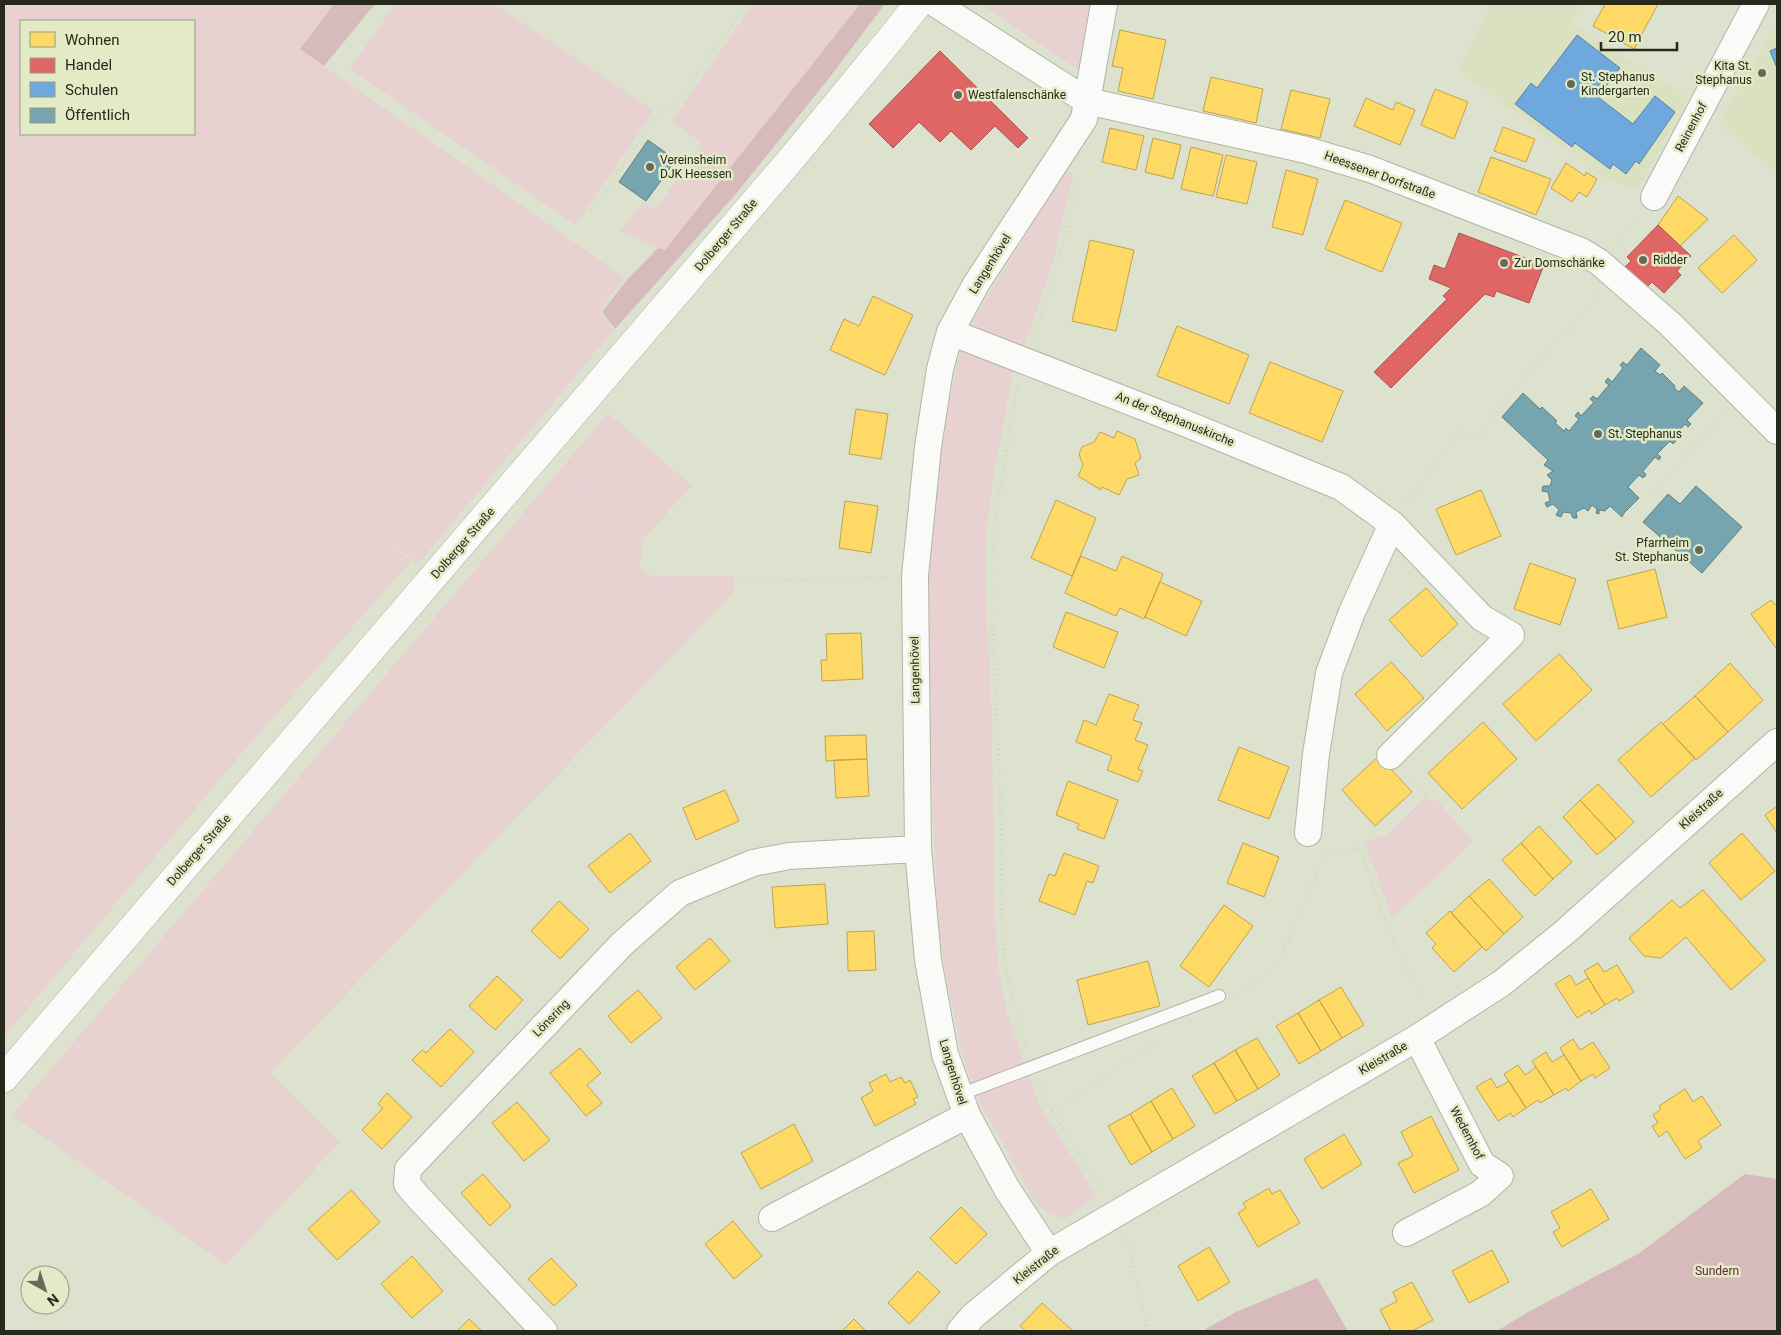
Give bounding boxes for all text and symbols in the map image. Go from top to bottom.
legend [20,20,195,135]
scale bar [1601,20,1677,52]
text: 20 m [1608,28,1642,46]
text: Wohnen [65,31,119,49]
text: Handel [65,56,112,74]
place label: Kita St. Stephanus [1695,59,1752,87]
marker: Kita St. Stephanus [1756,67,1768,79]
place label: St. Stephanus Kindergarten [1581,70,1655,98]
marker: St. Stephanus Kindergarten [1565,78,1577,90]
text: Schulen [65,81,118,99]
place label: Westfalenschänke [968,88,1066,102]
marker: Westfalenschänke [952,89,964,101]
street label: Reinenhof [1672,99,1710,154]
text: Öffentlich [65,106,130,124]
street label: Heessener Dorfstraße [1323,148,1437,202]
place label: Vereinsheim DJK Heessen [660,153,732,181]
marker: Vereinsheim DJK Heessen [644,161,656,173]
street label: Dolberger Straße [692,196,760,274]
street label: Langenhövel [966,232,1014,296]
place label: Ridder [1653,253,1687,267]
marker: Ridder [1637,254,1649,266]
place label: Zur Domschänke [1514,256,1605,270]
marker: Zur Domschänke [1498,257,1510,269]
street label: An der Stephanuskirche [1114,389,1236,449]
place label: St. Stephanus [1608,427,1682,441]
marker: St. Stephanus [1592,428,1604,440]
street label: Dolberger Straße [428,505,498,581]
place label: Pfarrheim St. Stephanus [1615,536,1689,564]
marker: Pfarrheim St. Stephanus [1693,544,1705,556]
street label: Langenhövel [907,636,923,704]
street label: Kleistraße [1676,786,1726,832]
street label: Dolberger Straße [164,812,234,888]
street label: Lönsring [530,996,572,1040]
street label: Langenhövel [936,1038,970,1106]
street label: Kleistraße [1356,1039,1410,1077]
street label: Wedemhof [1447,1104,1487,1163]
street label: Kleistraße [1011,1243,1061,1287]
park label: Sundern [1695,1264,1739,1278]
north arrow [20,1265,70,1315]
text: N [44,1291,62,1309]

